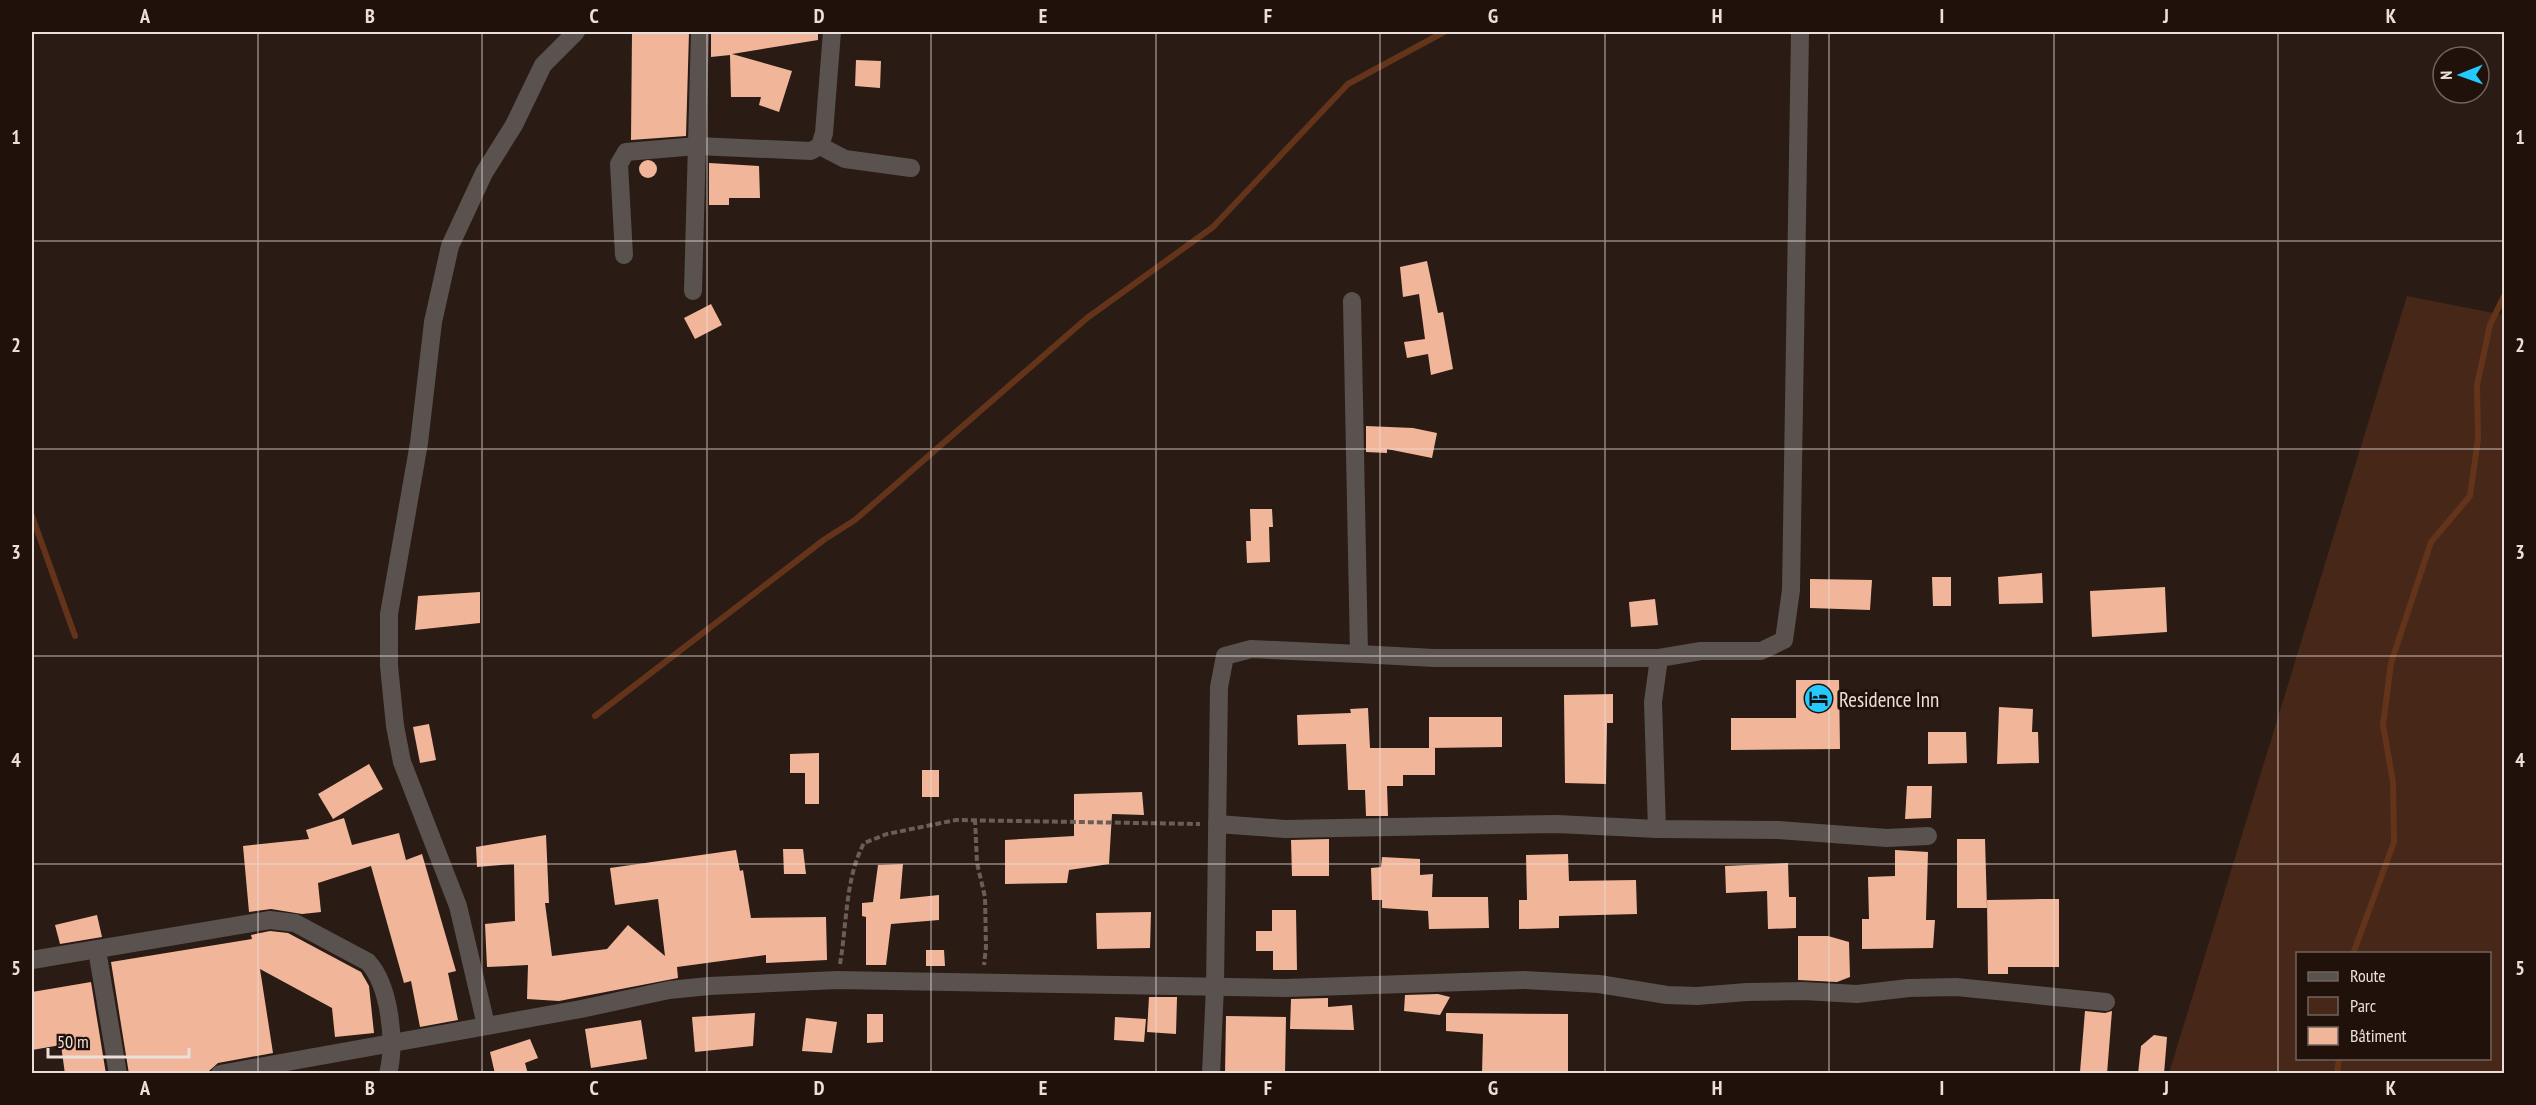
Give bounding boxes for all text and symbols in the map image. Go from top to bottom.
text: A [139,3,151,29]
text: B [365,3,375,29]
text: C [589,3,599,29]
text: D [814,3,825,29]
text: E [1039,3,1047,29]
text: F [1264,3,1272,29]
text: G [1488,3,1498,29]
text: H [1712,3,1722,29]
text: I [1940,3,1944,29]
text: J [2162,3,2169,29]
text: K [2386,3,2397,29]
north arrow [2431,45,2491,105]
text: N [2436,71,2456,80]
text: 1 [11,124,21,150]
text: 1 [2515,124,2525,150]
text: 2 [11,332,21,358]
text: 2 [2515,332,2525,358]
text: 3 [11,539,21,565]
text: 3 [2515,539,2525,565]
hotel icon: Residence Inn [1802,683,1834,715]
place label: Residence Inn [1839,686,1939,713]
text: 4 [11,747,21,773]
text: 4 [2515,747,2525,773]
legend [2296,952,2491,1060]
text: 5 [11,955,21,981]
text: 5 [2515,955,2525,981]
text: Route [2350,964,2386,987]
text: Parc [2350,994,2377,1017]
scale bar [48,1021,189,1059]
text: Bâtiment [2350,1024,2407,1047]
text: 50 m [57,1030,89,1053]
text: A [139,1075,151,1101]
text: B [365,1075,375,1101]
text: C [589,1075,599,1101]
text: D [814,1075,825,1101]
text: E [1039,1075,1047,1101]
text: F [1264,1075,1272,1101]
text: G [1488,1075,1498,1101]
text: H [1712,1075,1722,1101]
text: I [1940,1075,1944,1101]
text: J [2162,1075,2169,1101]
text: K [2386,1075,2397,1101]

